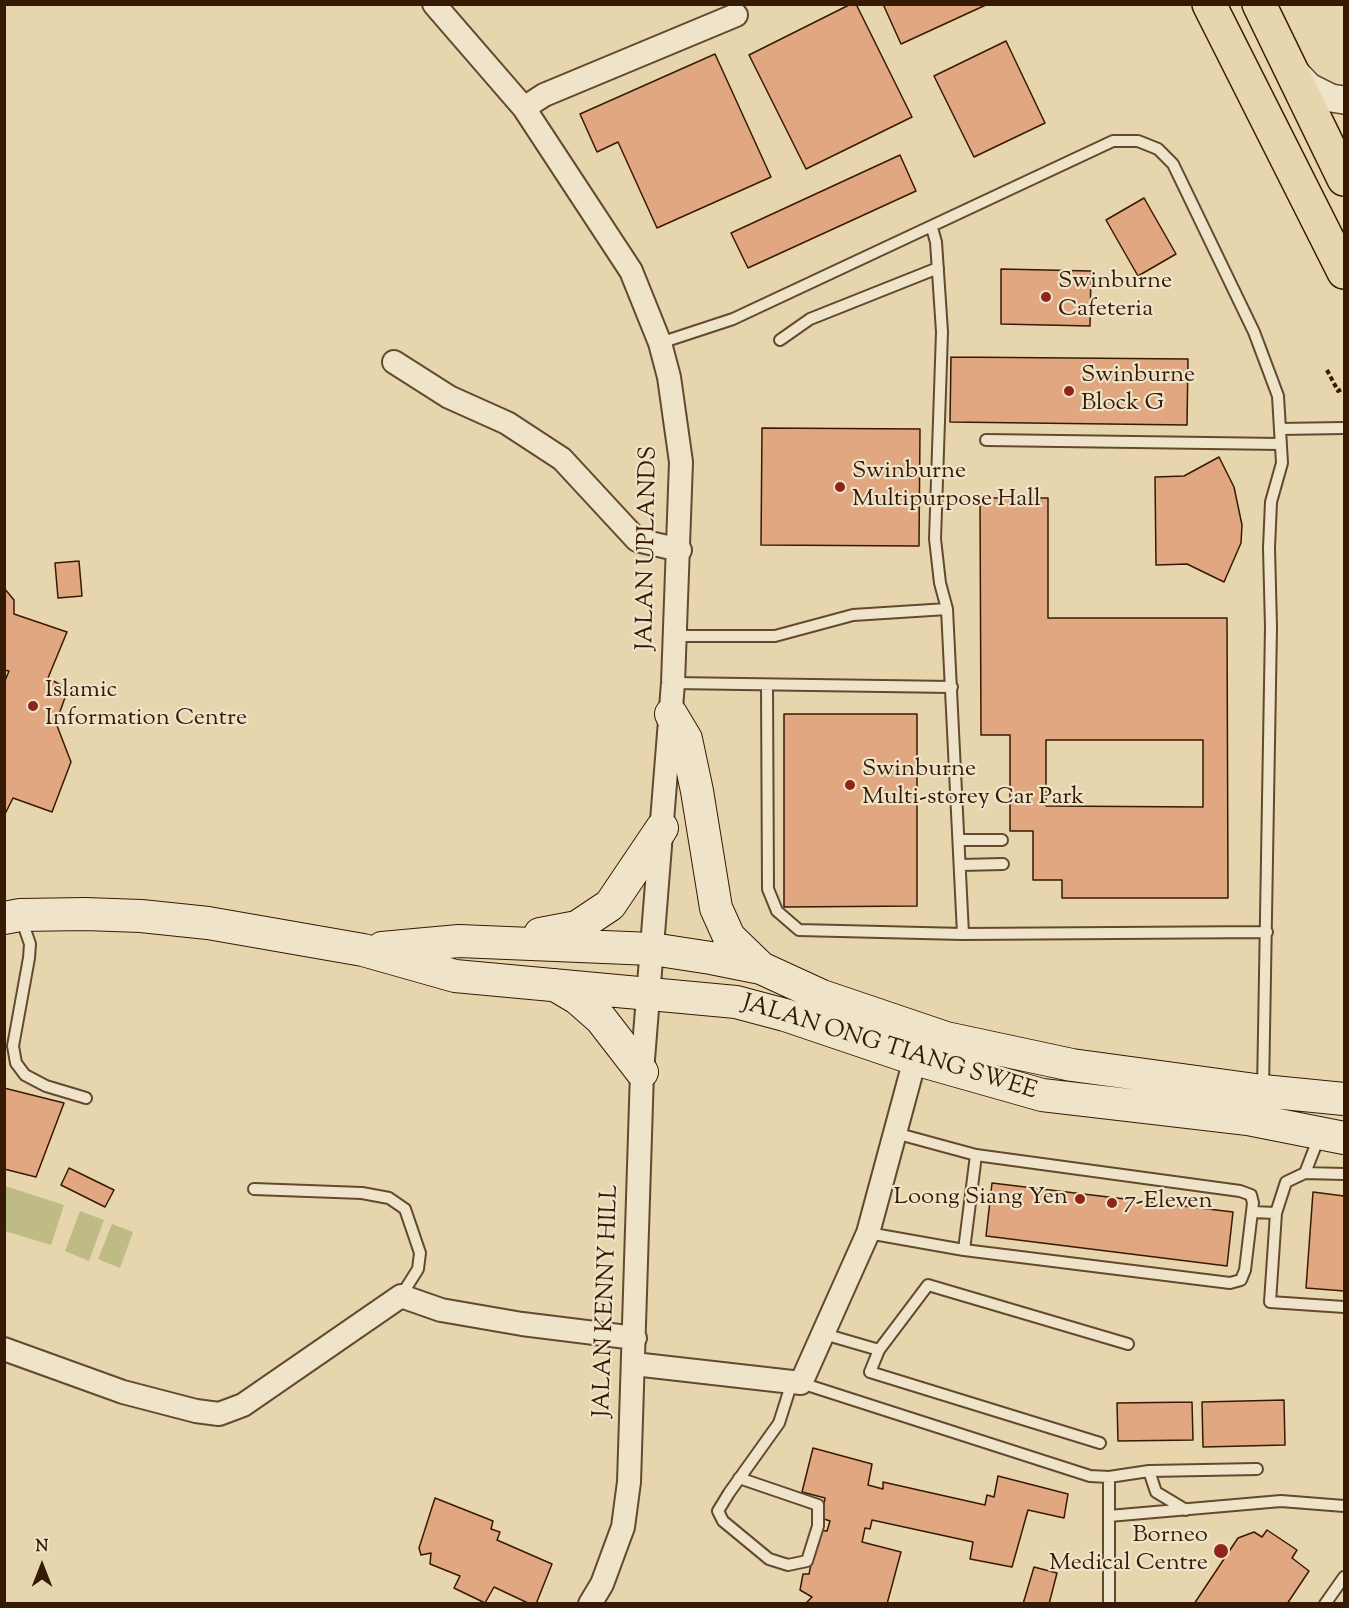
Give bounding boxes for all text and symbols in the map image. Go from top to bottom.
place label: Swinburne Cafeteria [1058,269,1172,325]
marker: Swinburne Cafeteria [1039,290,1053,304]
place label: Swinburne Block G [1081,363,1195,419]
marker: Swinburne Block G [1062,384,1076,398]
street label: JALAN UPLANDS [633,446,665,650]
place label: Swinburne Multipurpose Hall [852,459,1041,515]
marker: Swinburne Multipurpose Hall [833,480,847,494]
place label: Islamic Information Centre [45,678,247,734]
marker: Islamic Information Centre [26,699,40,713]
place label: Swinburne Multi-storey Car Park [862,757,1084,813]
marker: Swinburne Multi-storey Car Park [843,778,857,792]
street label: JALAN ONG TIANG SWEE [738,990,1040,1108]
street label: JALAN KENNY HILL [590,1184,626,1418]
place label: Loong Siang Yen [893,1185,1068,1213]
place label: 7-Eleven [1124,1189,1213,1217]
marker: Loong Siang Yen [1073,1192,1087,1206]
marker: 7-Eleven [1105,1196,1119,1210]
place label: Borneo Medical Centre [1049,1523,1208,1579]
north arrow [12,1536,72,1596]
text: N [36,1536,48,1559]
marker: Borneo Medical Centre [1212,1542,1230,1560]

